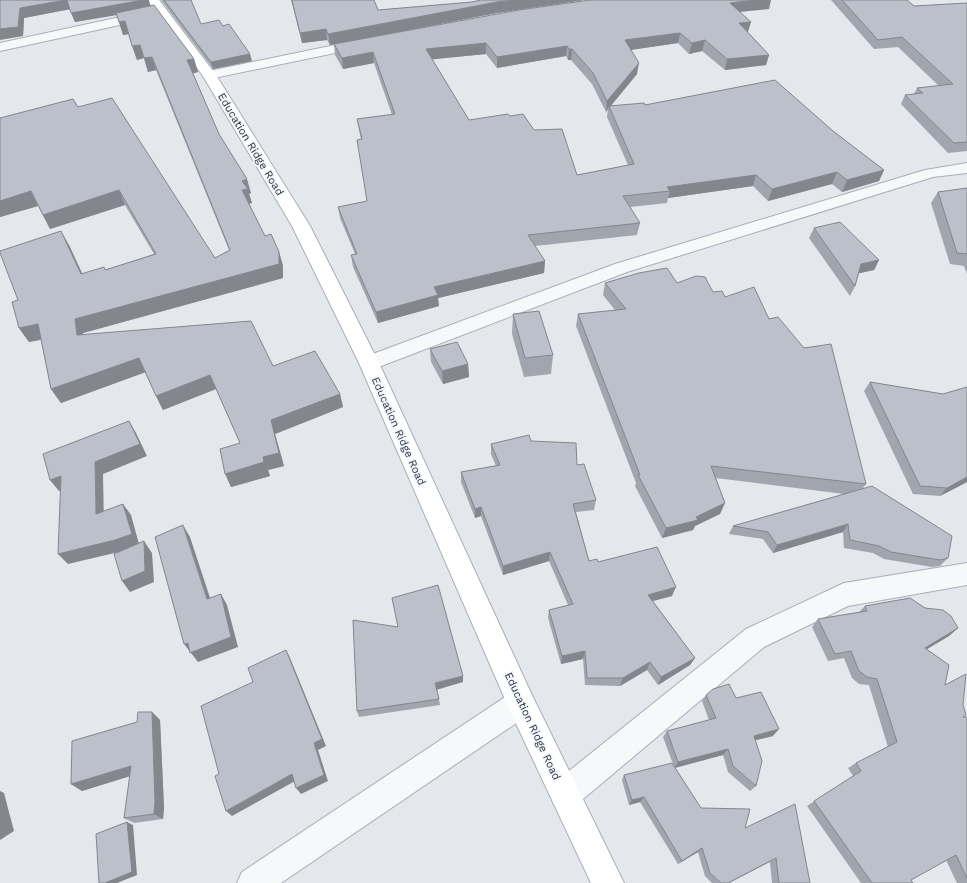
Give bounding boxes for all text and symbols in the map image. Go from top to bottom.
street label: Education Ridge Road [215,91,286,198]
street label: Education Ridge Road [369,375,428,487]
street label: Education Ridge Road [502,670,563,782]

